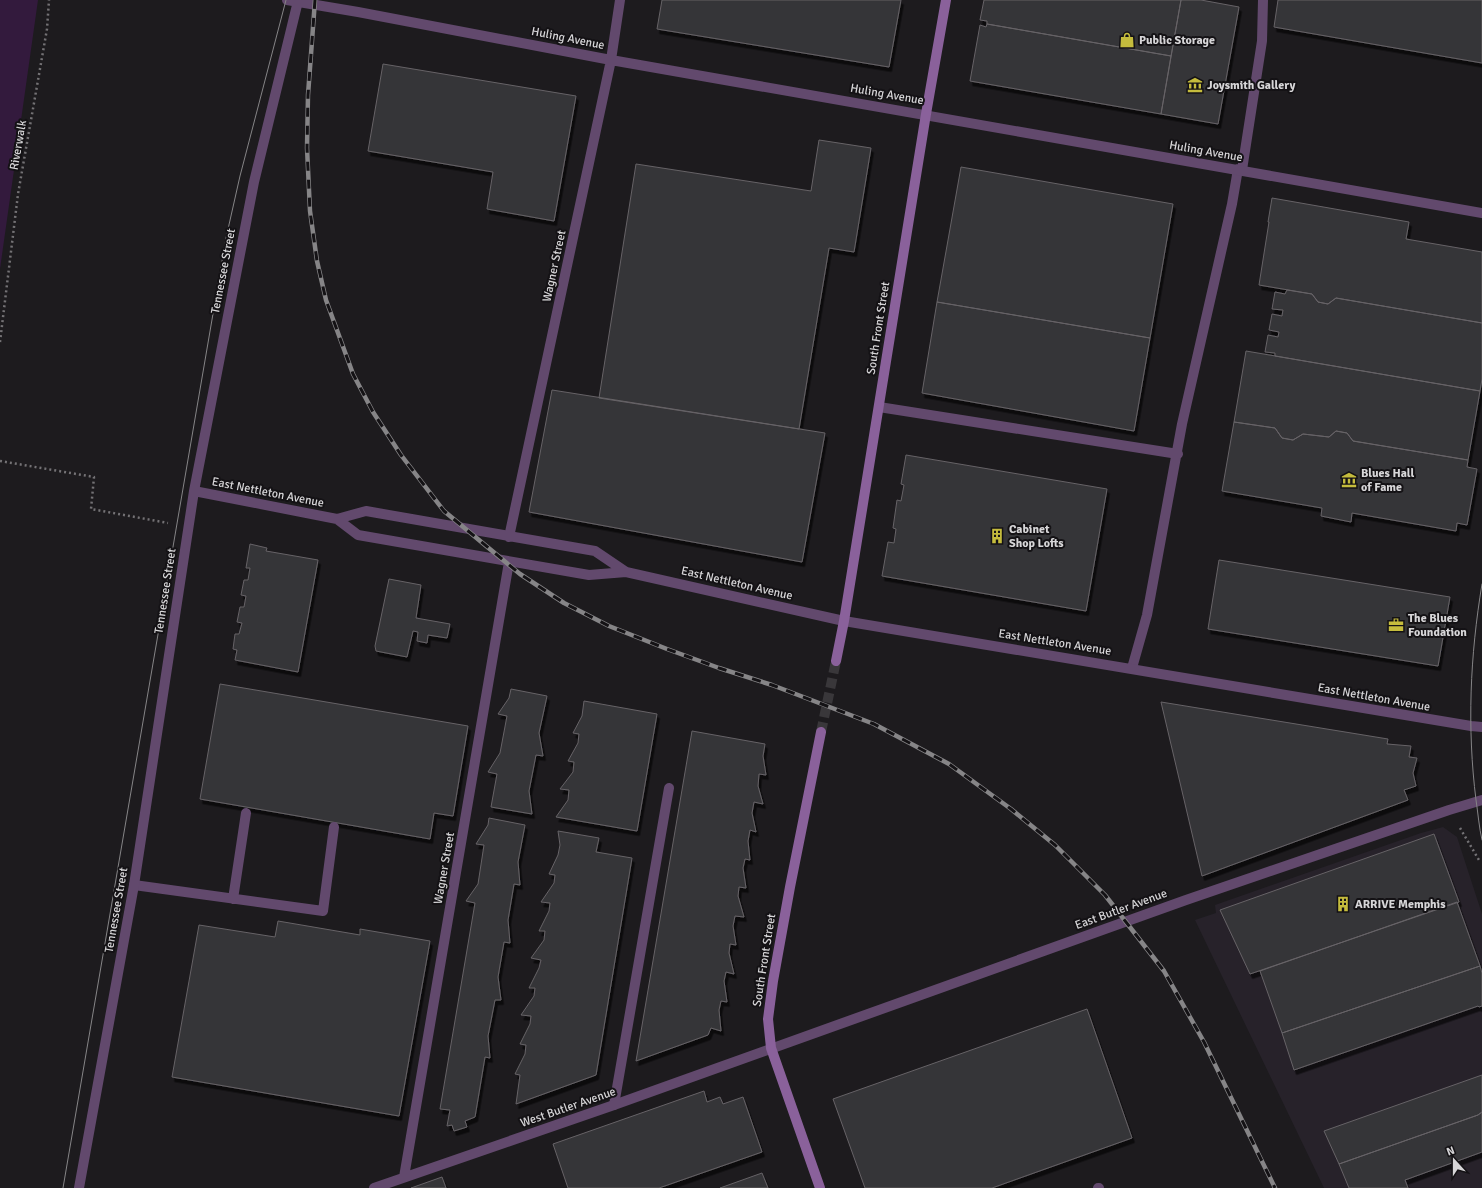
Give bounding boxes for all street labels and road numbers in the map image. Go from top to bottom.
street label: Huling Avenue [530,24,606,53]
street label: Huling Avenue [849,81,925,108]
street label: Riverwalk [7,119,30,171]
street label: Huling Avenue [1168,138,1244,165]
street label: Tennessee Street [208,227,239,315]
street label: Wagner Street [540,229,569,303]
street label: South Front Street [864,281,893,376]
street label: East Nettleton Avenue [211,474,325,511]
street label: Tennessee Street [151,547,180,635]
street label: East Nettleton Avenue [680,563,794,604]
street label: East Nettleton Avenue [997,626,1112,659]
street label: East Nettleton Avenue [1317,680,1431,715]
street label: Wagner Street [431,831,458,905]
street label: Tennessee Street [102,866,131,954]
street label: East Butler Avenue [1073,886,1169,933]
street label: South Front Street [750,913,779,1008]
street label: West Butler Avenue [519,1084,618,1131]

